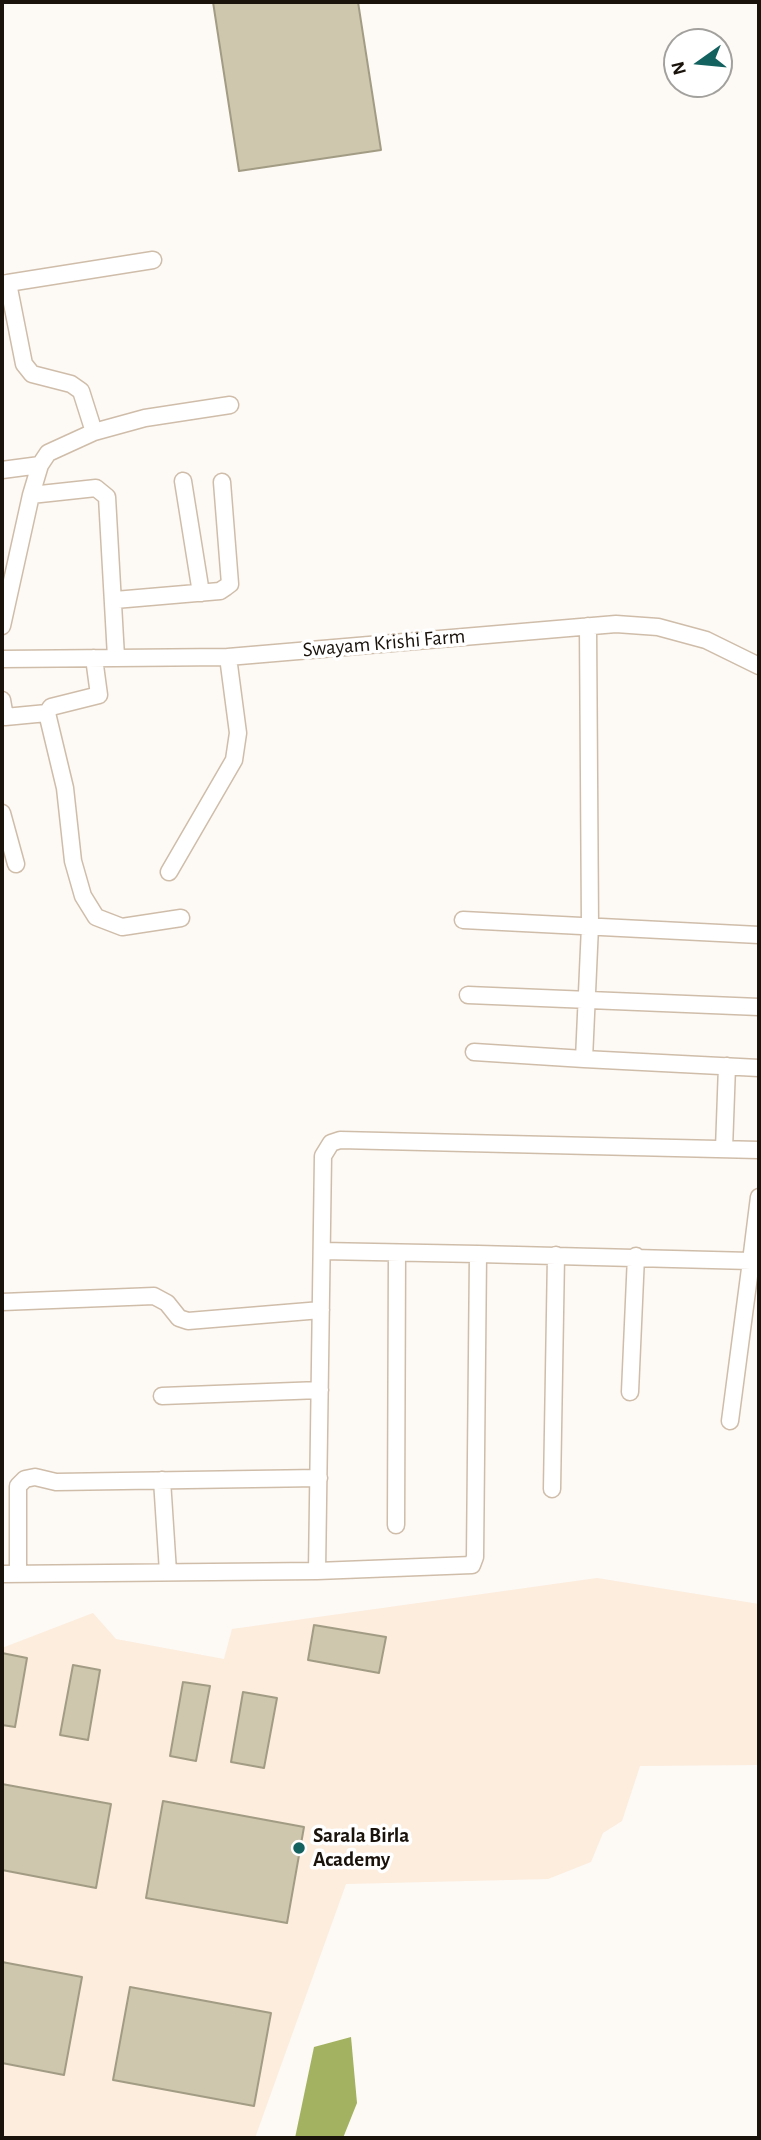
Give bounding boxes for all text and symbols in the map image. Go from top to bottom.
north arrow [663,28,733,98]
text: N [668,59,690,77]
street label: Swayam Krishi Farm [302,623,466,663]
place label: Sarala Birla Academy [313,1823,409,1873]
marker: Sarala Birla Academy [291,1840,307,1856]

